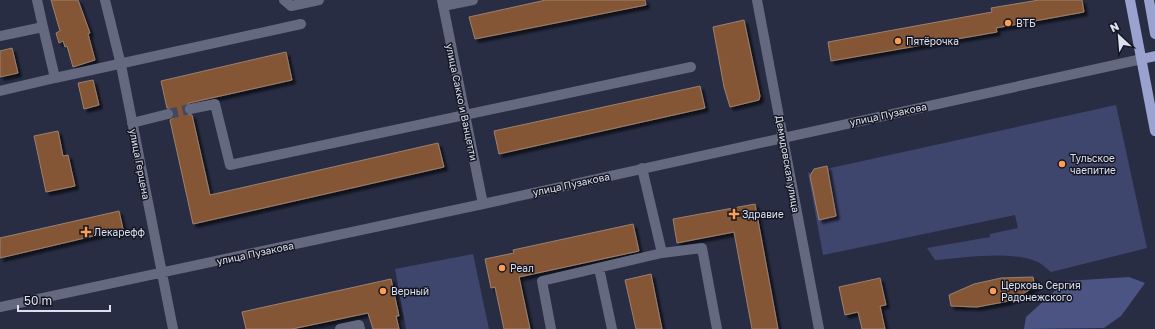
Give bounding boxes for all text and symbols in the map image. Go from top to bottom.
north arrow [1099,16,1139,56]
place label: ВТБ [1016,17,1036,29]
marker: ВТБ [1003,18,1013,28]
text: N [1108,19,1121,34]
place label: Пятёрочка [906,35,959,47]
marker: Пятёрочка [893,36,903,46]
street label: улица Сакко и Ванцетти [444,42,480,162]
street label: улица Пузакова [848,100,928,128]
street label: Демидовская улица [774,115,802,213]
street label: улица Герцена [127,128,153,200]
place label: Тульское чаепитие [1070,152,1116,176]
marker: Тульское чаепитие [1057,159,1067,169]
street label: улица Пузакова [531,170,611,198]
place label: Здравие [742,208,784,220]
marker: Здравие [729,209,739,219]
place label: Лекарефф [94,226,145,238]
marker: Лекарефф [81,227,91,237]
street label: улица Пузакова [215,239,295,267]
place label: Реал [510,262,534,274]
marker: Реал [497,263,507,273]
place label: Церковь Сергия Радонежского [1001,279,1081,303]
place label: Верный [391,285,429,297]
marker: Верный [378,286,388,296]
marker: Церковь Сергия Радонежского [988,286,998,296]
scale bar [18,287,110,313]
text: 50 m [24,293,52,308]

